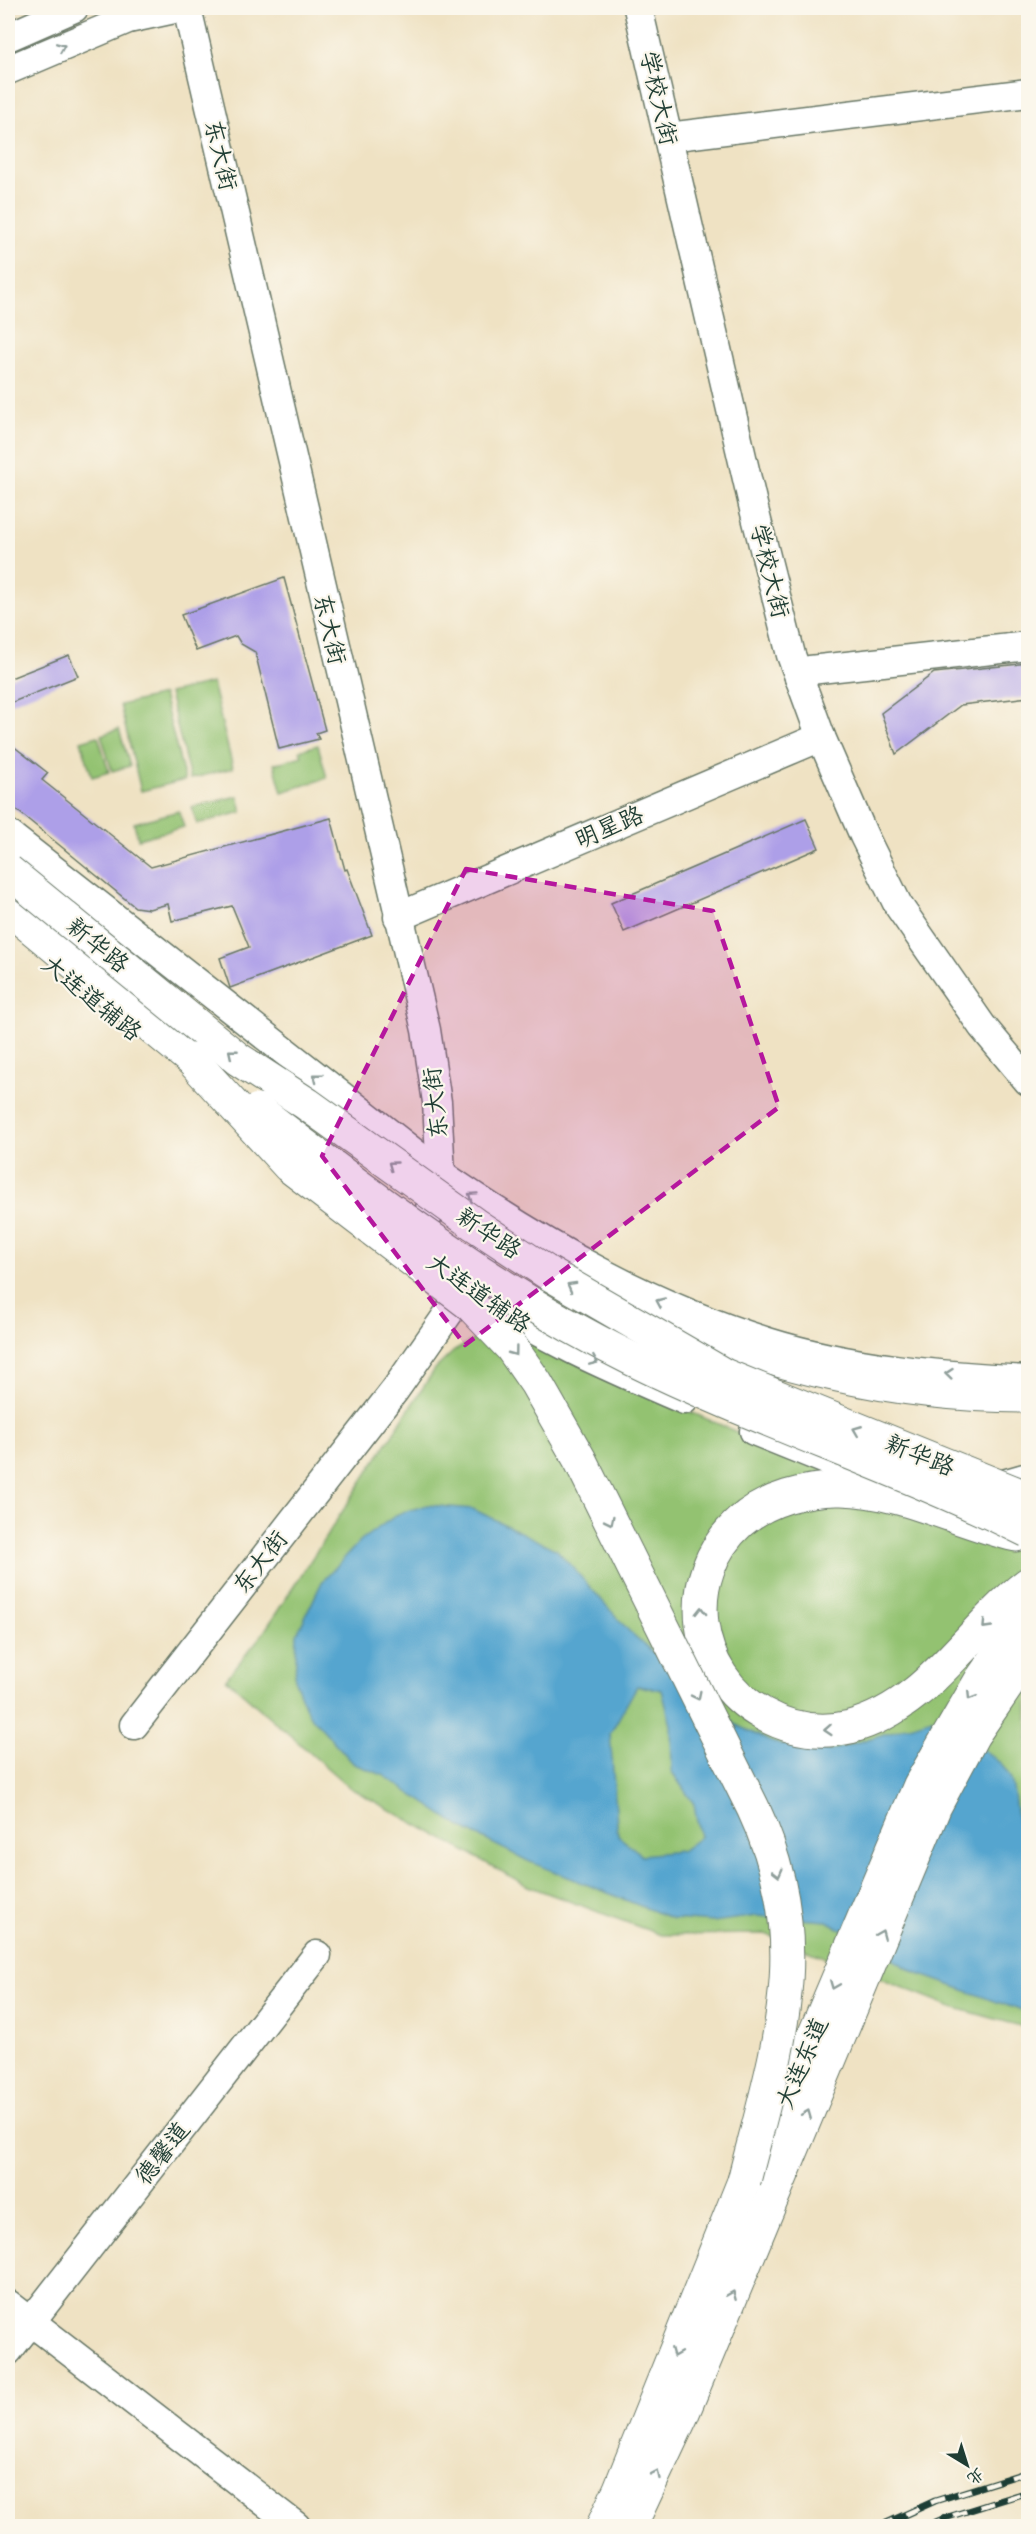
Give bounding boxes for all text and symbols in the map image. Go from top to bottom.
one-way arrow [55,42,66,54]
street label: 学校大街 [632,48,683,149]
street label: 东大街 [196,117,243,194]
street label: 学校大街 [742,521,795,622]
street label: 东大街 [305,591,352,668]
street label: 明星路 [570,800,649,857]
street label: 新华路 [59,911,135,981]
street label: 大连道辅路 [35,949,147,1049]
one-way arrow [228,1050,239,1061]
street label: 东大街 [417,1065,456,1140]
one-way arrow [313,1074,324,1085]
one-way arrow [387,1161,398,1172]
one-way arrow [467,1192,478,1203]
street label: 新华路 [450,1201,527,1267]
street label: 大连道辅路 [420,1247,536,1341]
one-way arrow [567,1282,577,1293]
one-way arrow [655,1297,666,1309]
one-way arrow [506,1345,517,1356]
one-way arrow [588,1354,599,1366]
one-way arrow [945,1368,954,1381]
one-way arrow [852,1425,863,1437]
street label: 新华路 [880,1429,959,1484]
one-way arrow [603,1515,614,1526]
street label: 东大街 [227,1525,296,1601]
one-way arrow [694,1606,707,1615]
one-way arrow [983,1617,994,1628]
one-way arrow [689,1689,701,1700]
one-way arrow [967,1690,979,1700]
one-way arrow [823,1723,832,1736]
one-way arrow [770,1868,783,1878]
one-way arrow [874,1929,886,1940]
one-way arrow [829,1979,841,1990]
street label: 大连东道 [770,2013,836,2114]
one-way arrow [800,2110,812,2121]
street label: 德馨道 [129,2116,198,2192]
one-way arrow [725,2290,737,2301]
one-way arrow [670,2346,682,2357]
north arrow [937,2435,997,2495]
text: 北 [963,2462,988,2489]
one-way arrow [648,2469,660,2480]

